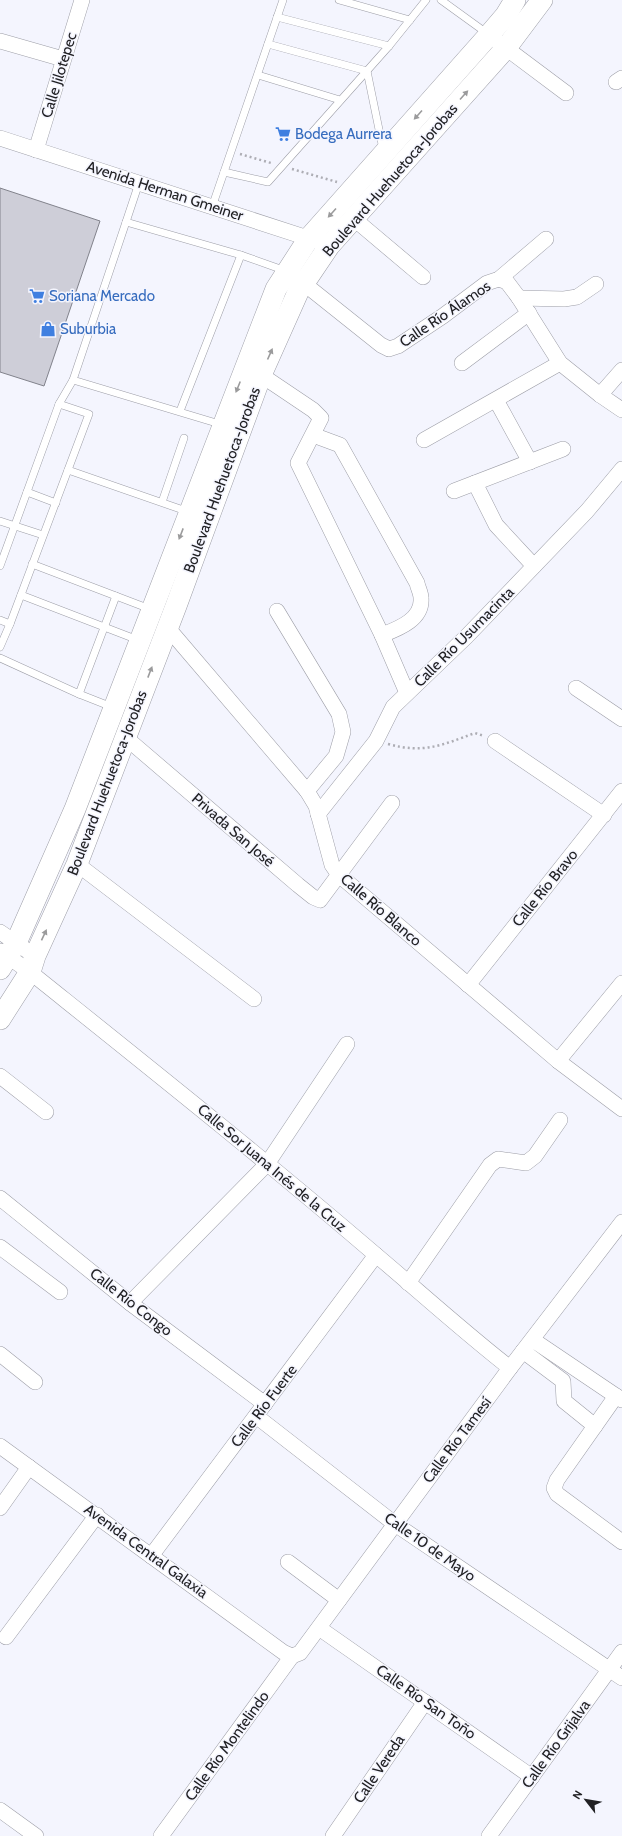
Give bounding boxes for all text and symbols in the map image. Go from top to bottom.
street label: Calle Jilotepec [37,30,81,120]
one-way arrow [460,90,469,100]
street label: Boulevard Huehuetoca-Jorobas [319,100,461,260]
one-way arrow [414,111,423,120]
supermarket icon: Bodega Aurrera [274,125,292,143]
place label: Bodega Aurrera [295,125,393,143]
street label: Avenida Herman Gmeiner [84,157,246,225]
one-way arrow [327,207,336,218]
street label: Calle Río Álamos [396,276,494,351]
supermarket icon: Soriana Mercado [28,287,46,305]
place label: Soriana Mercado [49,287,155,305]
shop icon: Suburbia [39,320,57,338]
place label: Suburbia [60,320,117,338]
one-way arrow [268,347,274,359]
one-way arrow [234,381,240,393]
street label: Boulevard Huehuetoca-Jorobas [180,385,264,575]
one-way arrow [177,529,183,541]
street label: Calle Río Usumacinta [410,583,518,691]
one-way arrow [147,666,153,677]
street label: Boulevard Huehuetoca-Jorobas [63,688,151,878]
street label: Privada San José [188,789,278,871]
street label: Calle Río Bravo [508,846,582,930]
street label: Calle Río Blanco [337,870,425,950]
one-way arrow [41,929,47,941]
street label: Calle Sor Juana Inés de la Cruz [194,1100,350,1236]
street label: Calle Río Congo [86,1264,176,1340]
street label: Calle Río Fuerte [227,1361,301,1451]
street label: Calle Río Tamesí [419,1394,495,1486]
street label: Avenida Central Galaxia [81,1500,212,1602]
street label: Calle 10 de Mayo [381,1509,479,1585]
street label: Calle Río San Toño [373,1661,479,1743]
street label: Calle Río Montelindo [181,1688,273,1804]
street label: Calle Río Grijalva [518,1696,594,1792]
street label: Calle Vereda [350,1731,409,1806]
north arrow [566,1780,606,1820]
text: N [569,1788,585,1802]

